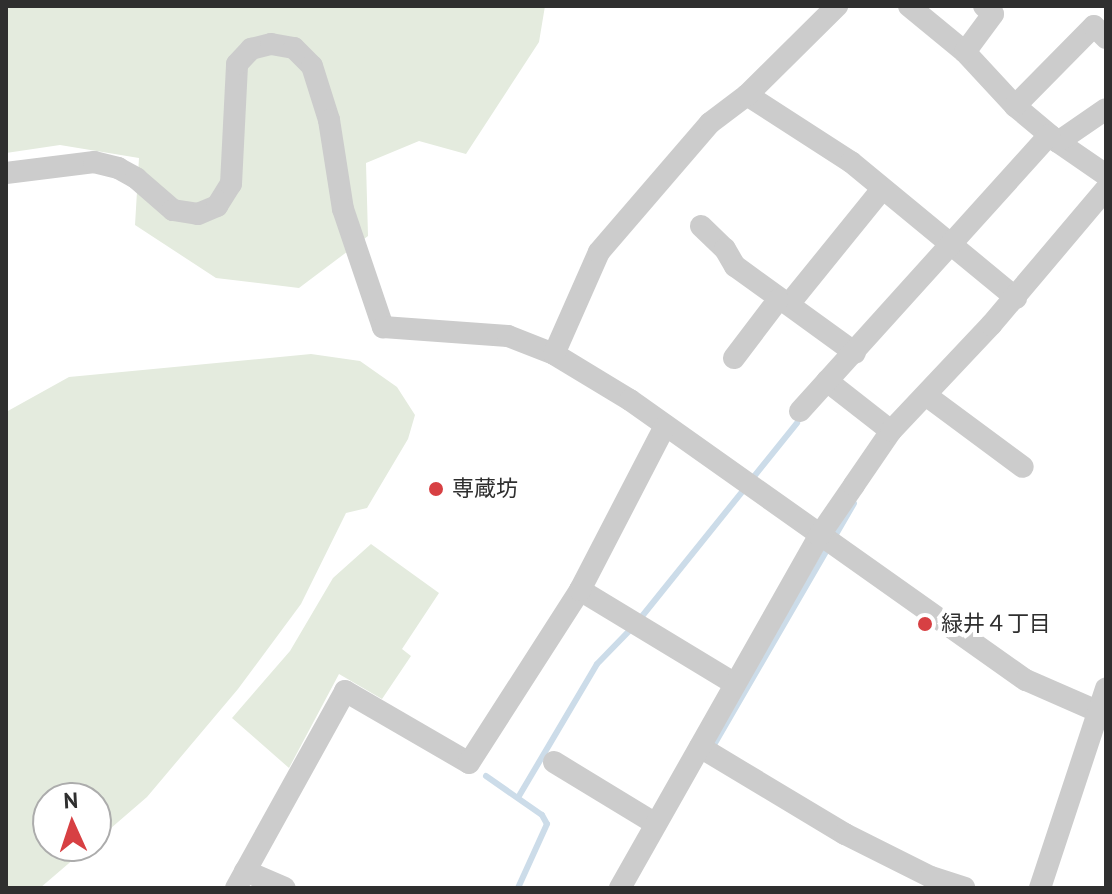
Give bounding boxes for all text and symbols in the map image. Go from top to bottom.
place label: 専蔵坊 [452,476,518,502]
marker: 専蔵坊 [427,480,445,498]
place label: 緑井４丁目 [941,611,1051,637]
marker: 緑井４丁目 [916,615,934,633]
north arrow [32,782,112,862]
text: N [63,786,79,814]

